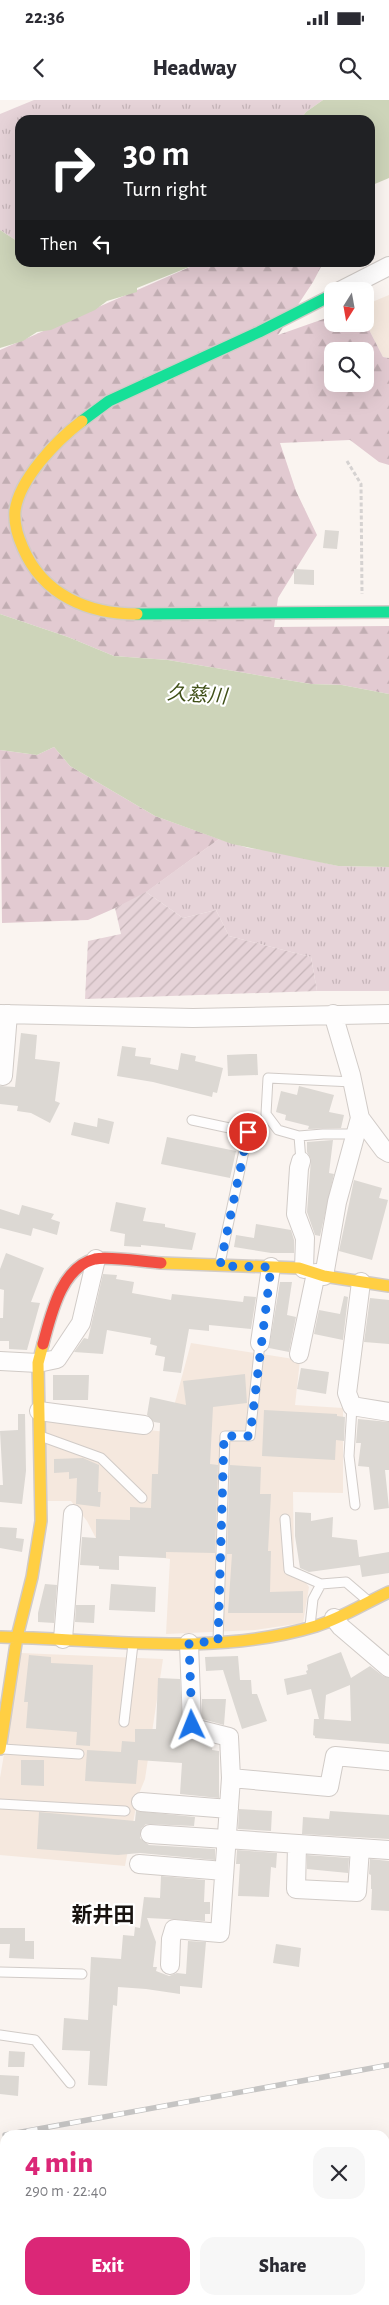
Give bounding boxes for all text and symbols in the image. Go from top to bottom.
text: 22:36 [25,8,65,27]
icon: back [25,54,53,82]
icon: search [336,54,364,82]
text: Headway [152,57,237,79]
icon: right [40,135,105,200]
text: 30 m [123,137,190,172]
text: Turn right [123,178,207,200]
icon: left [88,230,116,258]
text: Then [40,235,78,254]
north arrow [324,282,374,332]
map controls [324,282,374,392]
button: search [324,342,374,392]
water label: 久慈川 [166,682,230,707]
pin [227,1111,269,1153]
icon: arrive [234,1118,262,1146]
position arrow [165,1698,217,1750]
district label: 新井田 [72,1903,135,1926]
button: close [313,2147,365,2199]
text: 4 min [25,2148,93,2178]
text: 290 m · 22:40 [25,2183,107,2199]
button: Exit [25,2237,190,2295]
button: Share [200,2237,365,2295]

